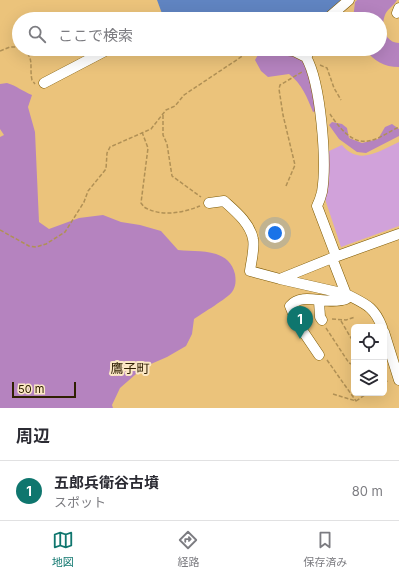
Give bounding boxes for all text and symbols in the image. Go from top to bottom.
search box [12,12,387,56]
icon: search [26,23,48,45]
text: ここで検索 [58,26,133,45]
your location [265,223,285,243]
pin: 1 [287,306,313,339]
map controls [351,324,387,396]
button: locate [351,324,387,360]
district label: 鷹子町 [110,360,150,376]
button: layers [351,360,387,396]
scale bar [12,380,76,399]
text: 50 m [18,382,44,396]
text: 周辺 [16,426,50,446]
text: 五郎兵衛谷古墳 [54,473,159,492]
text: 1 [26,483,32,499]
text: 80 m [352,483,383,499]
text: スポット [54,494,106,510]
tab: 地図 [52,529,74,569]
tab: 経路 [177,529,199,569]
tab: 保存済み [303,529,347,569]

